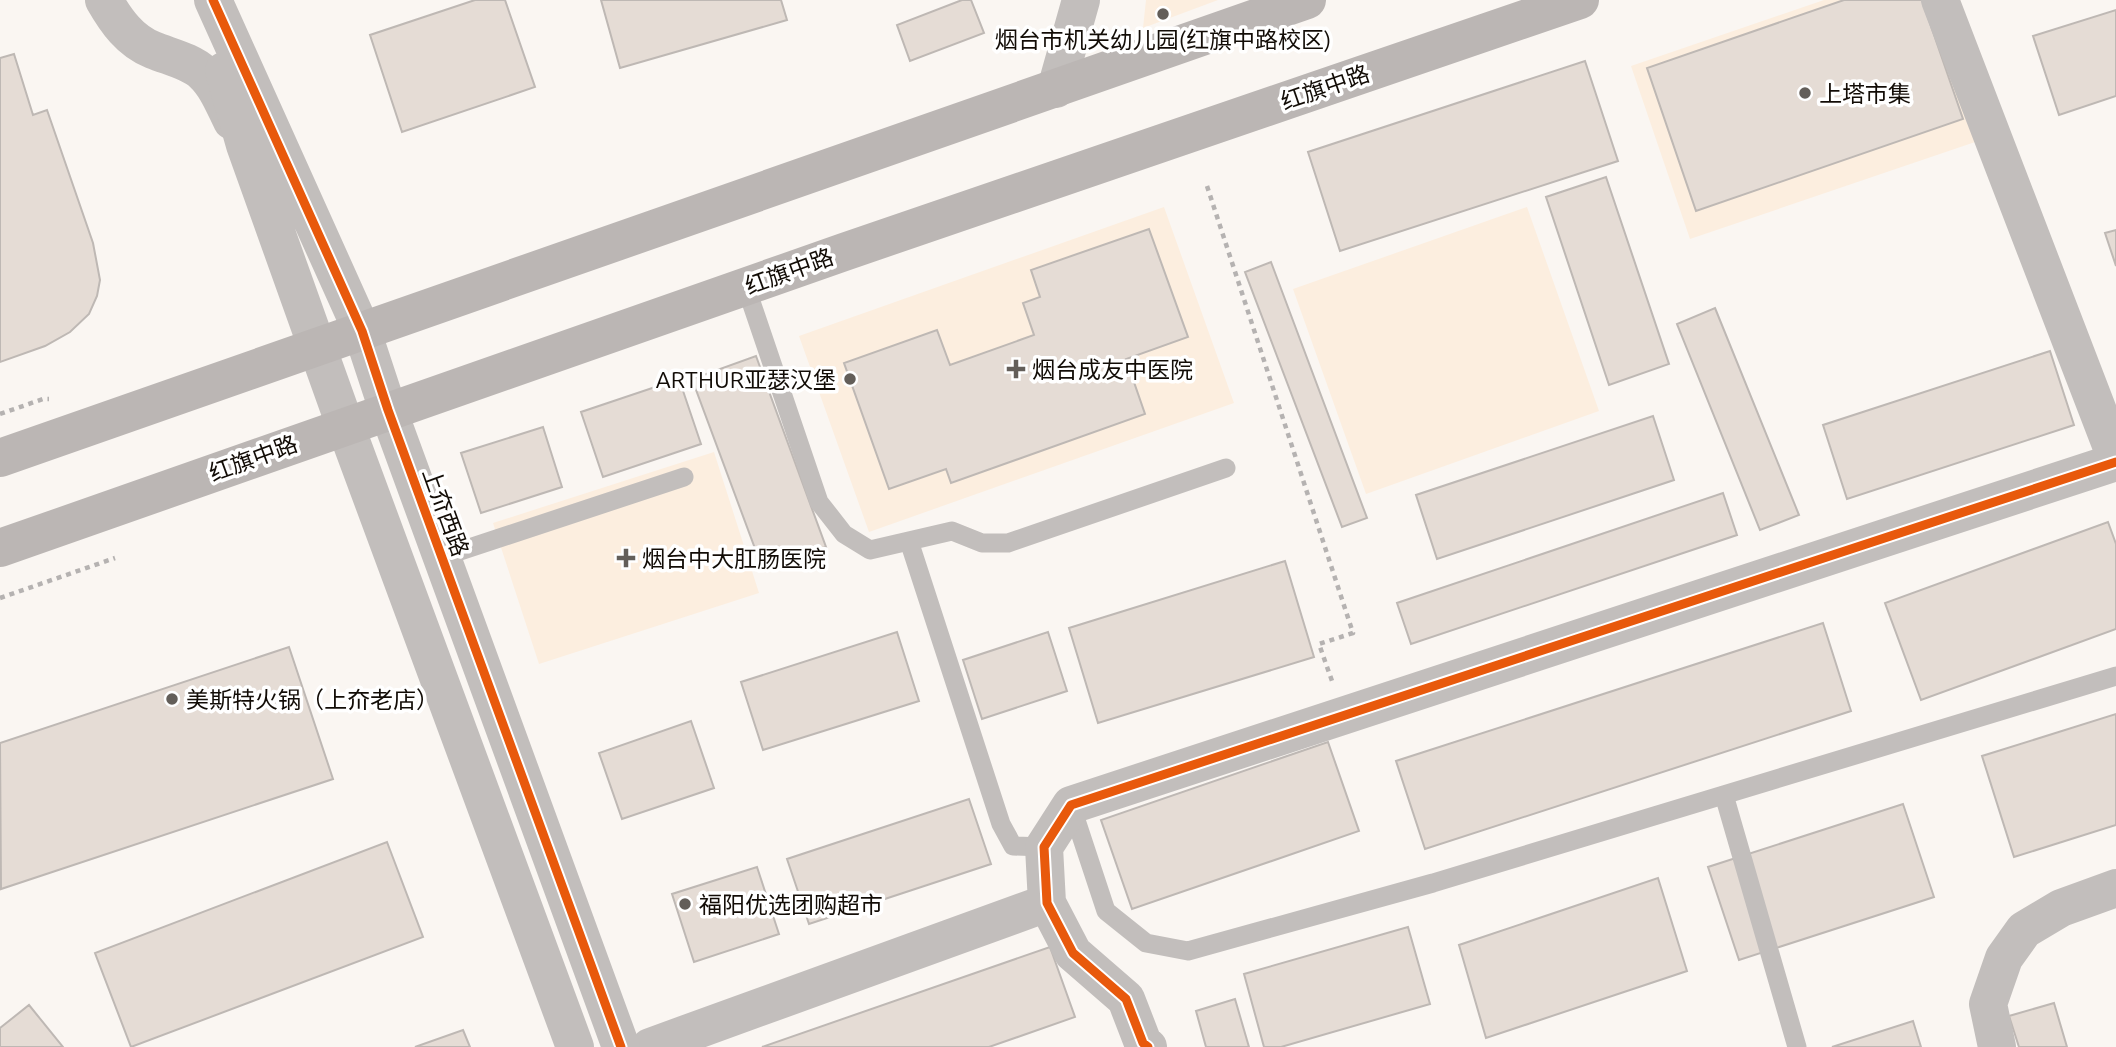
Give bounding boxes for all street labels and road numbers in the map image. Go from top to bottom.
street label: 红旗中路 [1277,60,1373,114]
street label: 红旗中路 [741,244,837,298]
street label: 红旗中路 [205,431,301,485]
street label: 上夼西路 [419,464,473,560]

